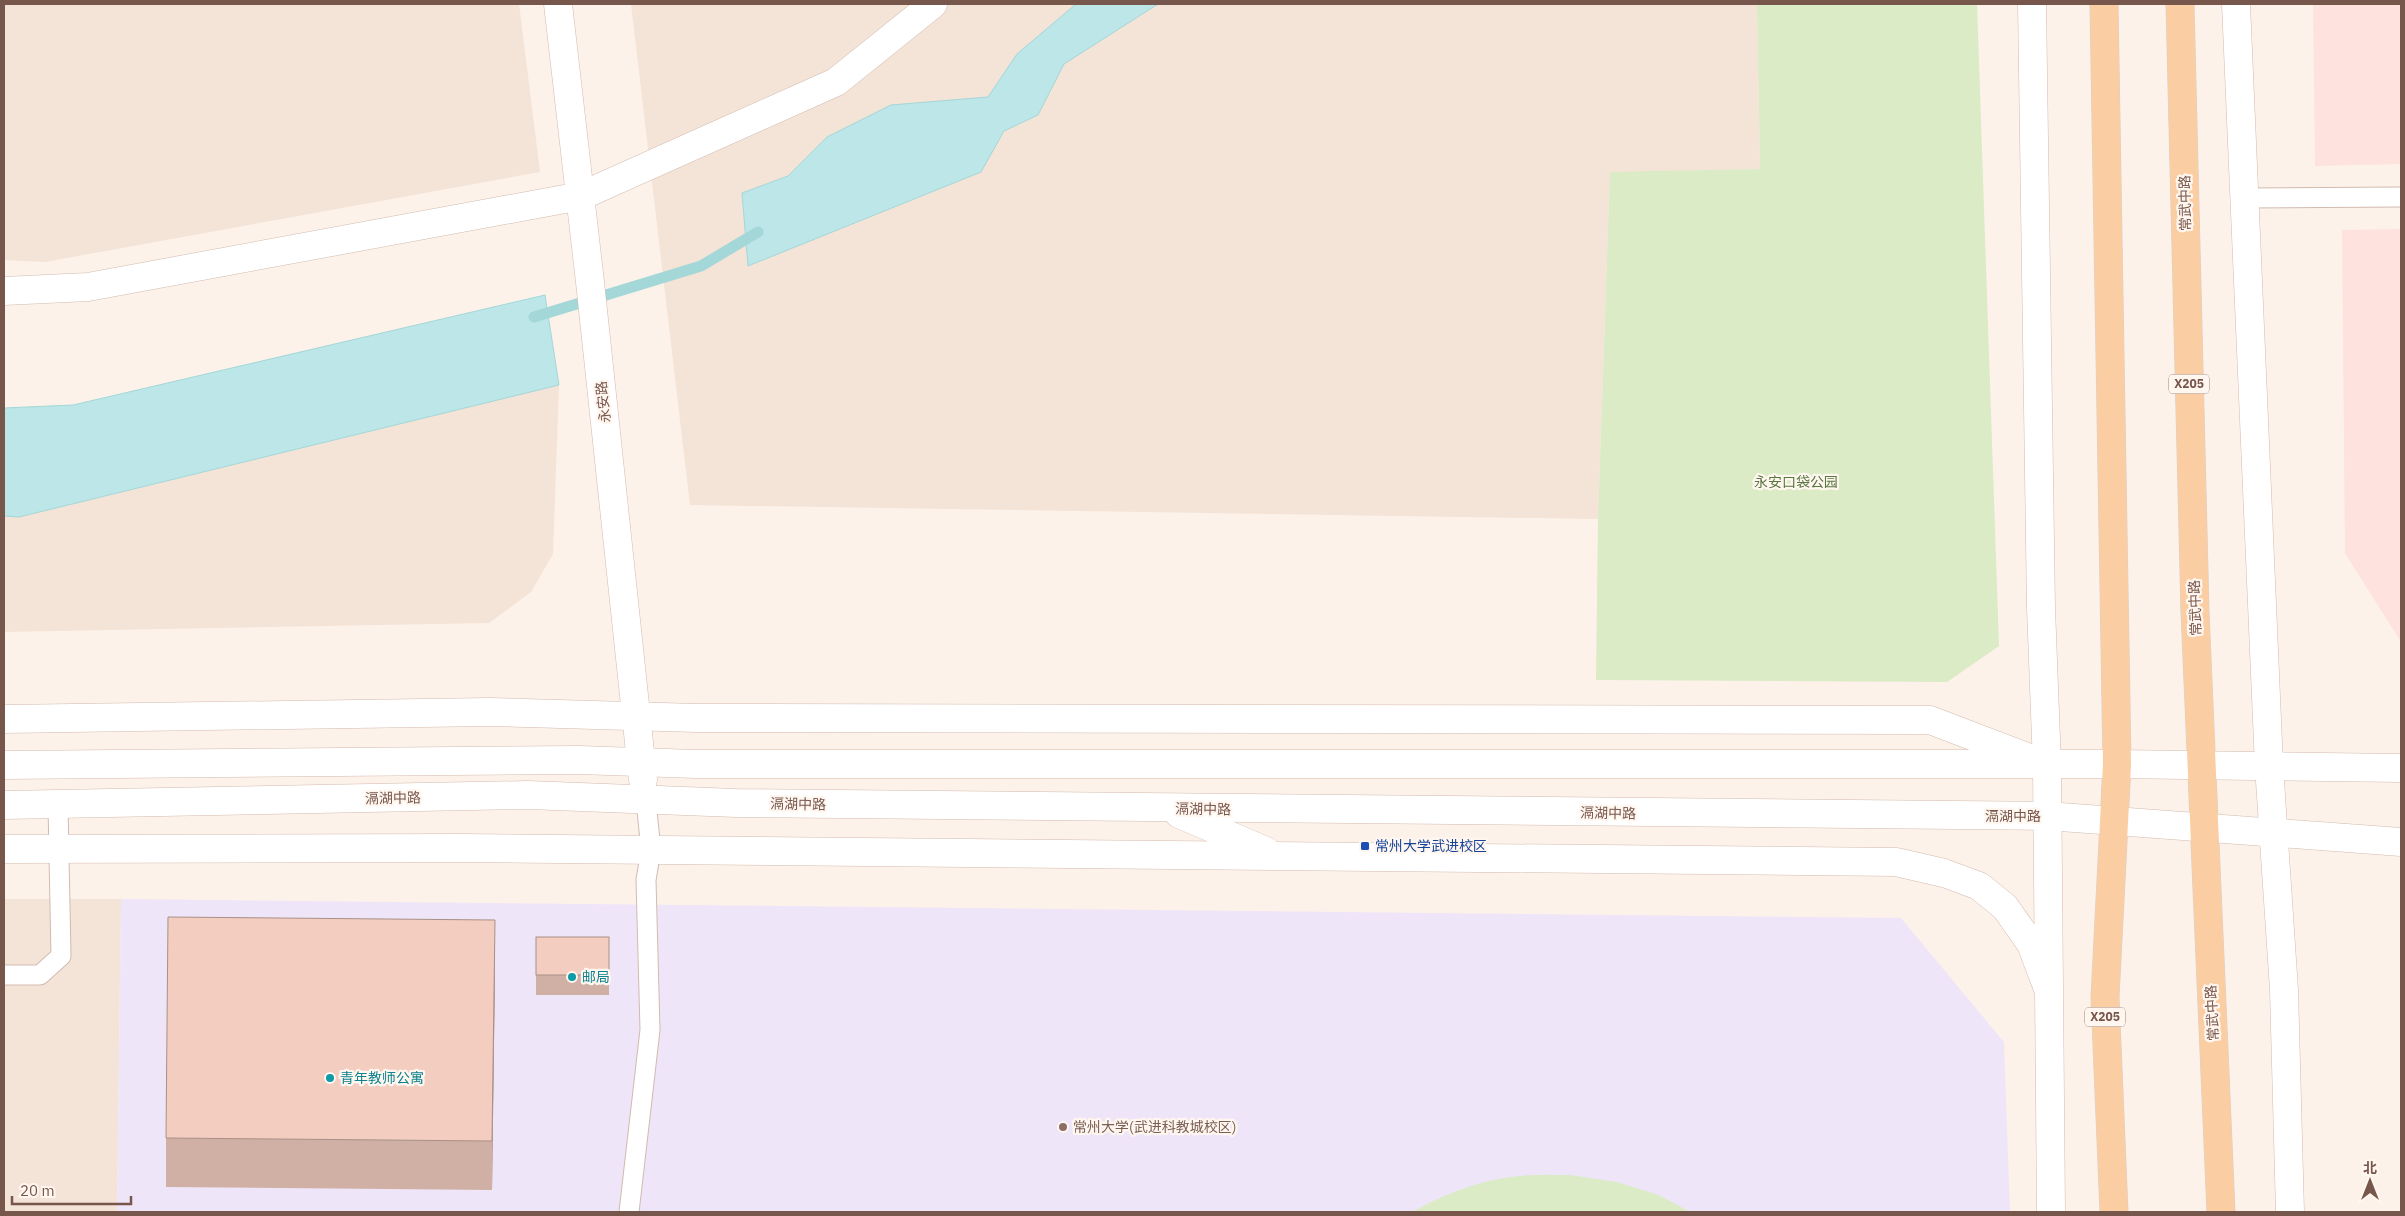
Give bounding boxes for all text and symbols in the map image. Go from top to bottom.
street label: 常武中路 [2176,175,2194,231]
road number: X205 [2169,374,2209,394]
street label: 永安路 [592,380,614,424]
park label: 永安口袋公园 [1754,473,1838,491]
street label: 常武中路 [2185,580,2205,636]
street label: 滆湖中路 [365,789,421,807]
street label: 滆湖中路 [770,795,826,813]
street label: 滆湖中路 [1175,800,1231,818]
street label: 滆湖中路 [1580,804,1636,822]
street label: 滆湖中路 [1985,807,2041,825]
place label: 常州大学武进校区 [1375,837,1487,855]
marker: 常州大学武进校区 [1359,840,1371,852]
place label: 邮局 [582,968,610,986]
marker: 邮局 [566,971,578,983]
street label: 常武中路 [2202,985,2222,1041]
road number: X205 [2085,1008,2125,1026]
place label: 青年教师公寓 [340,1069,424,1087]
marker: 青年教师公寓 [324,1072,336,1084]
place label: 常州大学(武进科教城校区) [1073,1118,1236,1136]
marker: 常州大学(武进科教城校区) [1057,1121,1069,1133]
north arrow [2345,1156,2395,1206]
text: 北 [2363,1159,2377,1177]
scale bar [12,1174,131,1206]
text: 20 m [20,1181,55,1200]

